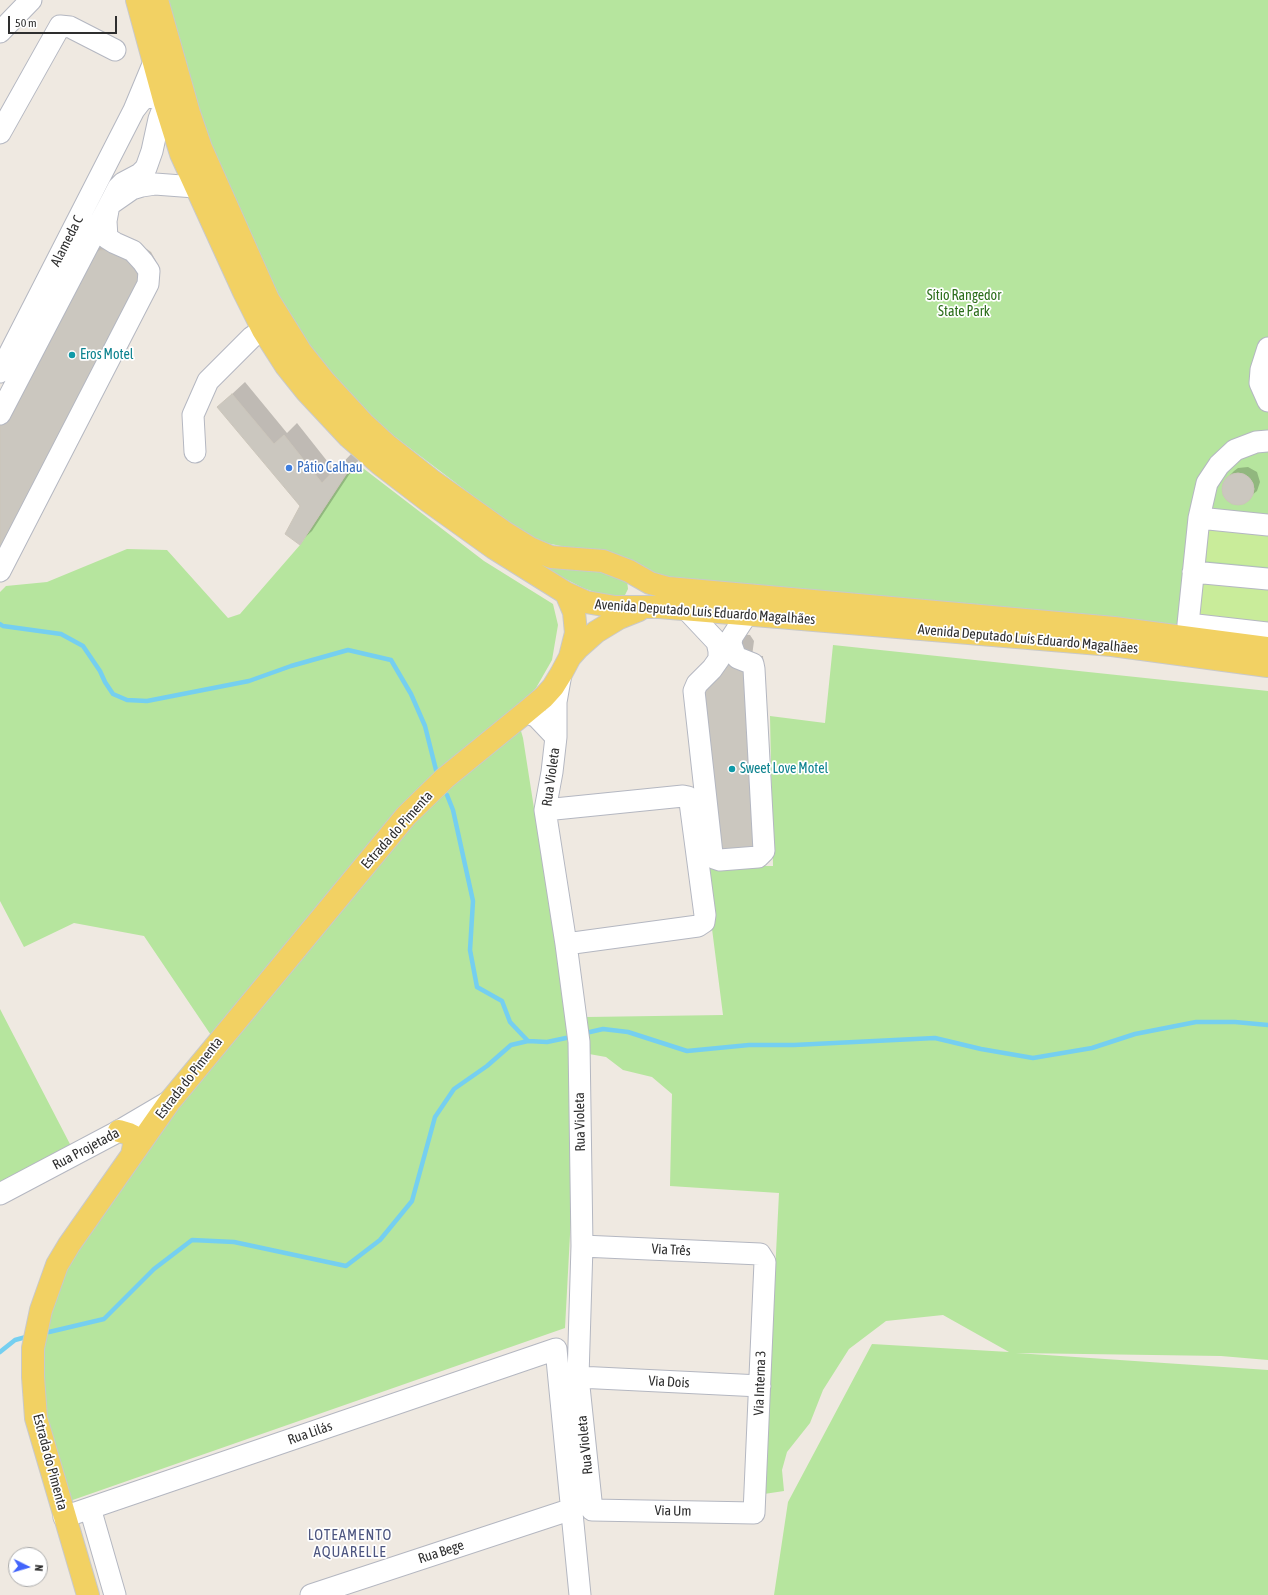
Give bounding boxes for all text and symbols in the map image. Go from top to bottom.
scale bar [10,8,119,34]
text: 50 m [15,16,37,30]
street label: Alameda C [47,213,87,269]
park label: Sítio Rangedor State Park [927,288,1001,320]
place label: Eros Motel [80,347,133,363]
marker: Eros Motel [67,350,77,360]
place label: Pátio Calhau [297,460,362,476]
marker: Pátio Calhau [284,463,294,473]
street label: Avenida Deputado Luís Eduardo Magalhães [594,596,816,628]
street label: Avenida Deputado Luís Eduardo Magalhães [917,621,1139,657]
street label: Rua Violeta [539,746,563,808]
place label: Sweet Love Motel [740,761,828,777]
marker: Sweet Love Motel [727,764,737,774]
street label: Estrada do Pimenta [358,788,436,872]
street label: Estrada do Pimenta [152,1034,226,1122]
street label: Rua Violeta [571,1092,589,1152]
street label: Rua Projetada [50,1124,122,1174]
street label: Via Três [651,1241,691,1259]
street label: Via Interna 3 [750,1350,770,1416]
street label: Via Dois [648,1373,690,1391]
street label: Estrada do Pimenta [29,1412,71,1512]
street label: Rua Violeta [574,1415,596,1475]
street label: Rua Lilás [286,1418,334,1448]
street label: Via Um [654,1502,692,1520]
district label: LOTEAMENTO AQUARELLE [308,1526,392,1561]
street label: Rua Bege [416,1537,466,1567]
north arrow [8,1547,48,1587]
text: N [33,1564,45,1572]

